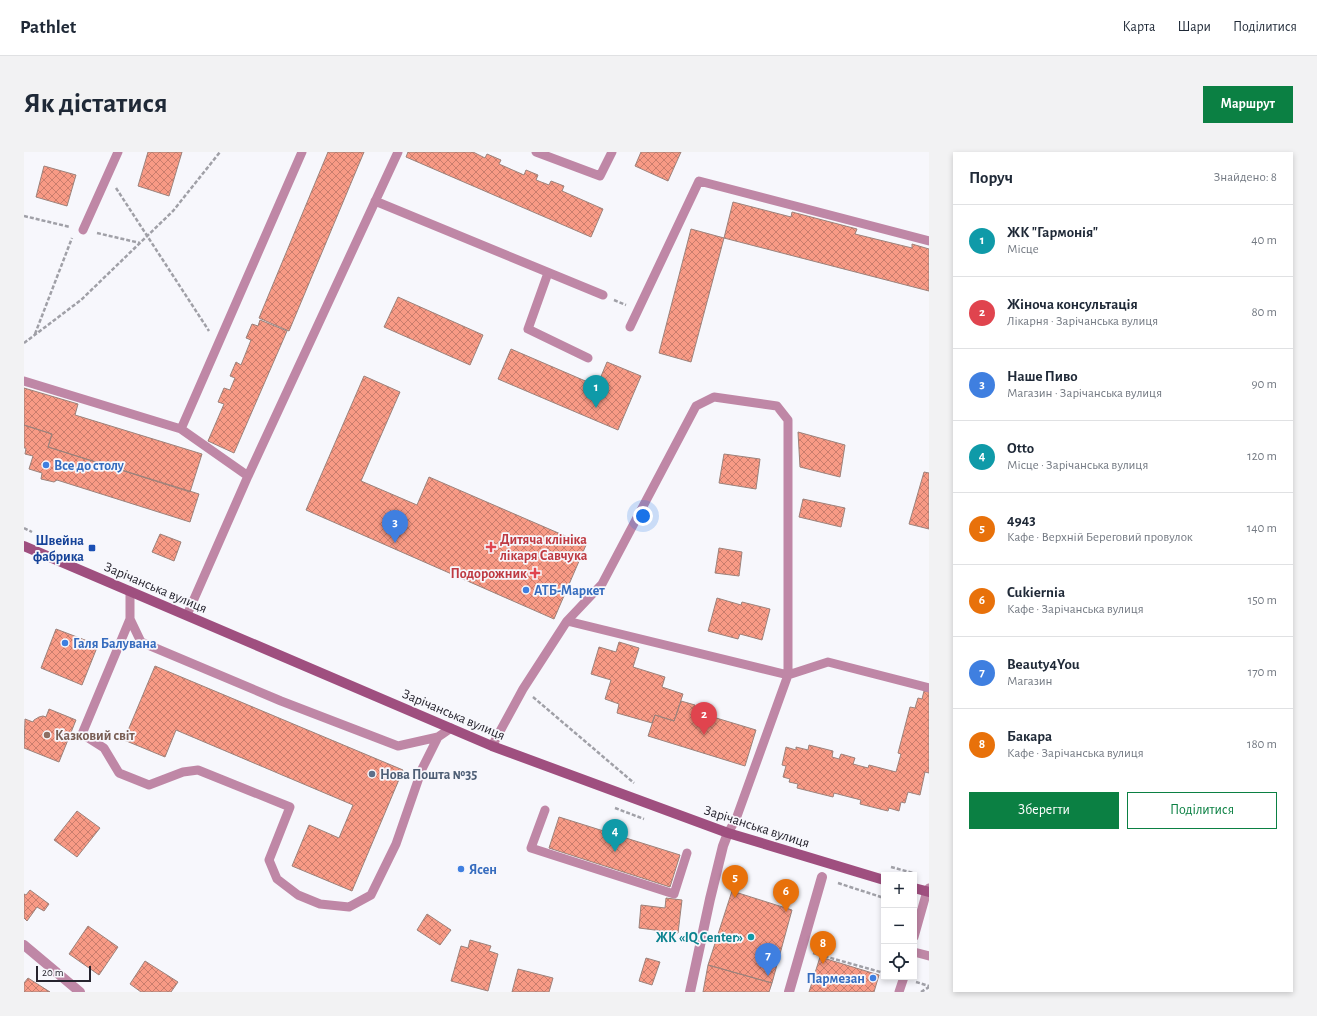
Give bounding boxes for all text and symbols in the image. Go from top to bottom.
text: Pathlet [20,18,76,37]
text: Карта [1123,20,1155,34]
text: Шари [1177,20,1211,34]
text: Поділитися [1233,20,1297,34]
button: Маршрут [1203,86,1293,123]
text: Як дістатися [24,90,168,118]
text: Поруч [969,169,1013,186]
text: Знайдено: 8 [1214,171,1277,184]
text: ЖК "Гармонія" [1007,225,1098,240]
text: 1 [980,234,984,247]
text: 40 m [1251,234,1277,247]
text: Місце [1007,243,1039,256]
text: Жіноча консультація [1007,297,1138,312]
text: 2 [979,306,985,319]
text: 80 m [1251,306,1277,319]
text: Лікарня · Зарічанська вулиця [1007,315,1158,328]
text: Наше Пиво [1007,369,1078,384]
pin: 1 [583,375,609,408]
text: 3 [979,378,985,391]
text: 90 m [1251,378,1277,391]
text: Магазин · Зарічанська вулиця [1007,387,1162,400]
text: Otto [1007,441,1034,456]
text: 4 [979,450,985,463]
text: 120 m [1247,450,1277,463]
place label: Все до столу [54,459,125,473]
text: Місце · Зарічанська вулиця [1007,459,1148,472]
marker: Все до столу [41,460,51,470]
your location [633,506,653,526]
pin: 3 [382,510,408,543]
text: 4943 [1007,513,1036,528]
text: 5 [979,522,985,535]
text: 140 m [1247,522,1277,535]
text: Кафе · Верхній Береговий провулок [1007,531,1193,544]
place label: Дитяча клініка лікаря Савчука [500,533,588,563]
place label: Швейна фабрика [33,534,84,564]
marker: Дитяча клініка лікаря Савчука [485,541,497,553]
marker: Швейна фабрика [87,543,97,553]
street label: Зарічанська вулиця [102,560,209,616]
place label: Подорожник [451,567,527,581]
marker: Подорожник [530,568,540,578]
place label: АТБ-Маркет [534,584,605,598]
marker: АТБ-Маркет [521,585,531,595]
text: Cukiernia [1007,585,1065,600]
text: 6 [979,594,985,607]
text: 150 m [1248,594,1277,607]
text: Кафе · Зарічанська вулиця [1007,603,1144,616]
place label: Галя Балувана [73,637,157,651]
marker: Галя Балувана [60,638,70,648]
text: Beauty4You [1007,657,1080,672]
text: 7 [979,666,985,679]
text: 170 m [1248,666,1277,679]
text: Магазин [1007,675,1053,688]
street label: Зарічанська вулиця [400,687,507,743]
pin: 2 [691,702,717,735]
place label: Казковий світ [55,729,135,743]
text: Бакара [1007,729,1052,744]
marker: Казковий світ [42,730,52,740]
text: 8 [979,738,985,751]
text: 180 m [1247,738,1277,751]
text: Кафе · Зарічанська вулиця [1007,747,1144,760]
place label: Нова Пошта №35 [380,768,477,782]
marker: Нова Пошта №35 [367,769,377,779]
button: Зберегти [969,792,1119,829]
button: Поділитися [1127,792,1277,829]
street label: Зарічанська вулиця [702,803,811,851]
pin: 4 [602,819,628,852]
place label: Ясен [469,863,497,877]
marker: Ясен [456,864,466,874]
pin: 5 [722,865,748,898]
map controls [881,872,917,980]
button: + [881,872,917,908]
pin: 6 [773,879,799,912]
button: − [881,908,917,944]
place label: ЖК «IQ Center» [656,931,743,945]
pin: 8 [810,931,836,964]
marker: ЖК «IQ Center» [746,932,756,942]
pin: 7 [755,943,781,976]
button: locate [881,944,917,980]
scale bar [36,964,91,983]
text: 20 m [42,967,63,978]
place label: Пармезан [807,972,865,986]
marker: Пармезан [868,973,878,983]

